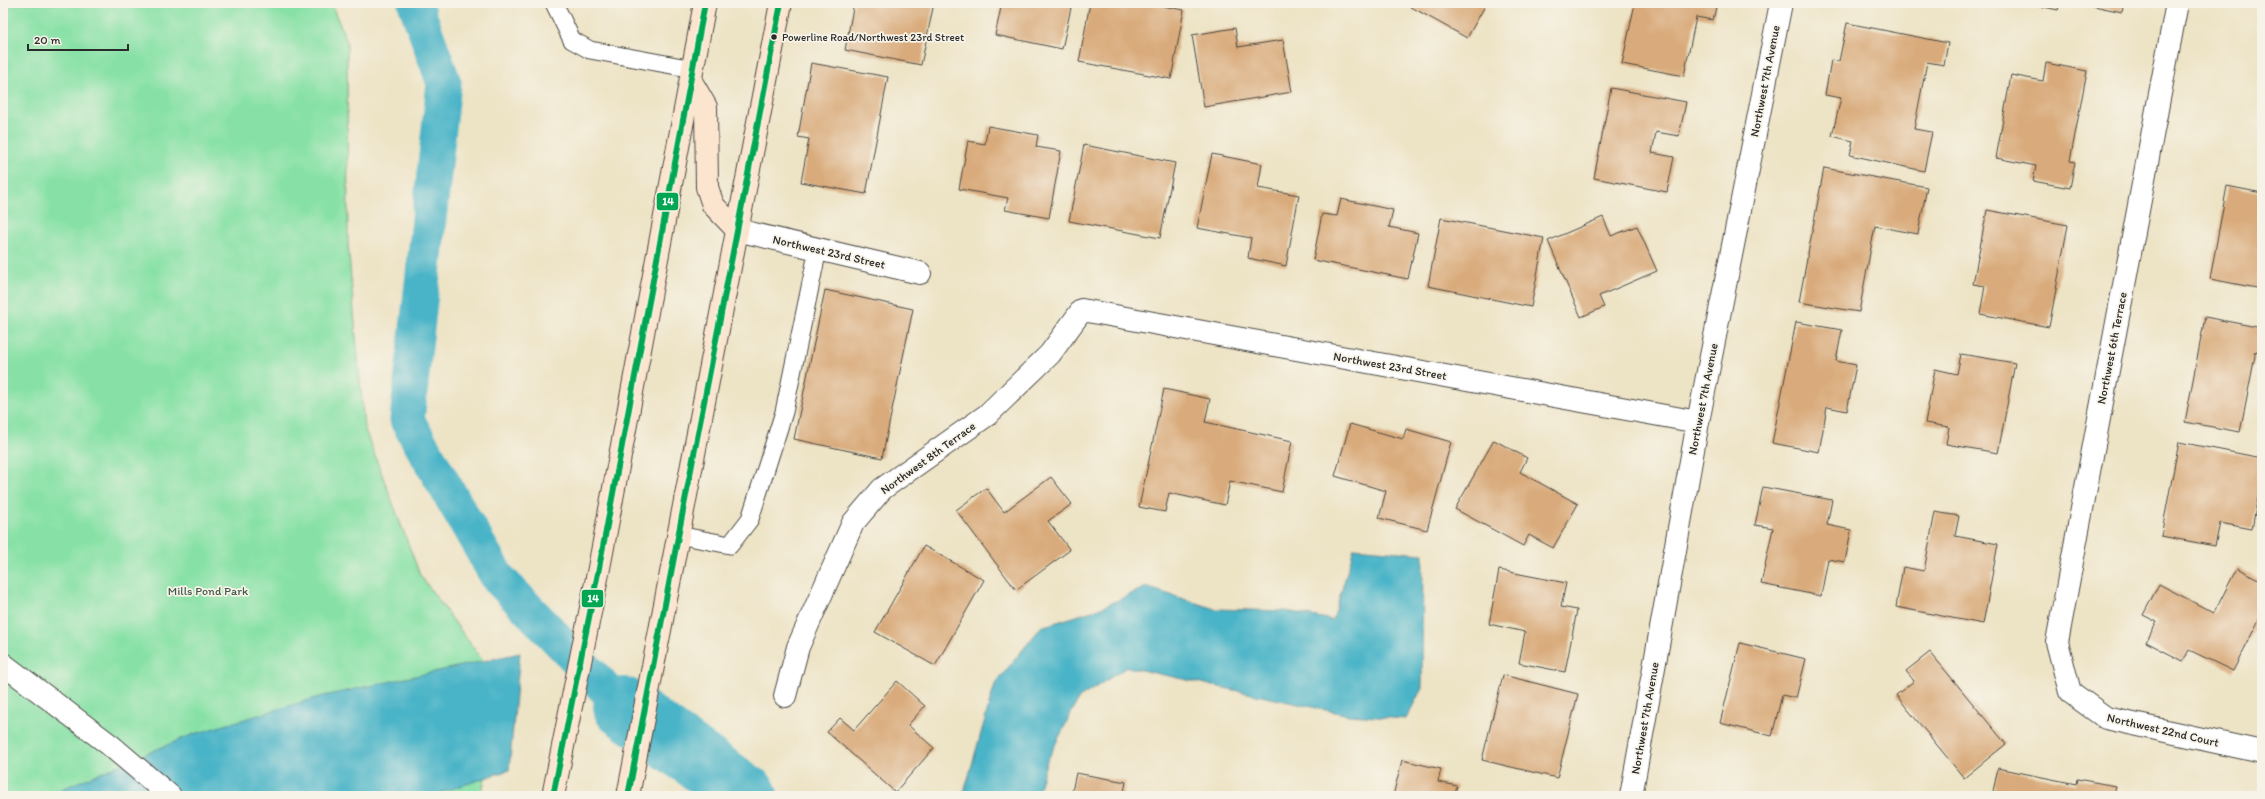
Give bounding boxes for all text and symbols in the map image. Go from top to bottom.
street label: Northwest 7th Avenue [1747,24,1783,138]
scale bar [28,26,128,52]
place label: Powerline Road/Northwest 23rd Street [782,31,964,44]
marker: Powerline Road/Northwest 23rd Street [769,32,779,42]
text: 20 m [34,33,61,47]
line badge: 14 [656,192,679,211]
text: 14 [662,195,674,208]
street label: Northwest 23rd Street [771,232,887,272]
street label: Northwest 6th Terrace [2094,291,2130,405]
street label: Northwest 7th Avenue [1685,342,1721,456]
street label: Northwest 23rd Street [1332,349,1448,383]
street label: Northwest 8th Terrace [878,419,978,497]
park label: Mills Pond Park [168,584,249,598]
line badge: 14 [581,589,604,608]
text: 14 [587,592,599,605]
street label: Northwest 7th Avenue [1628,661,1662,775]
street label: Northwest 22nd Court [2106,710,2221,750]

